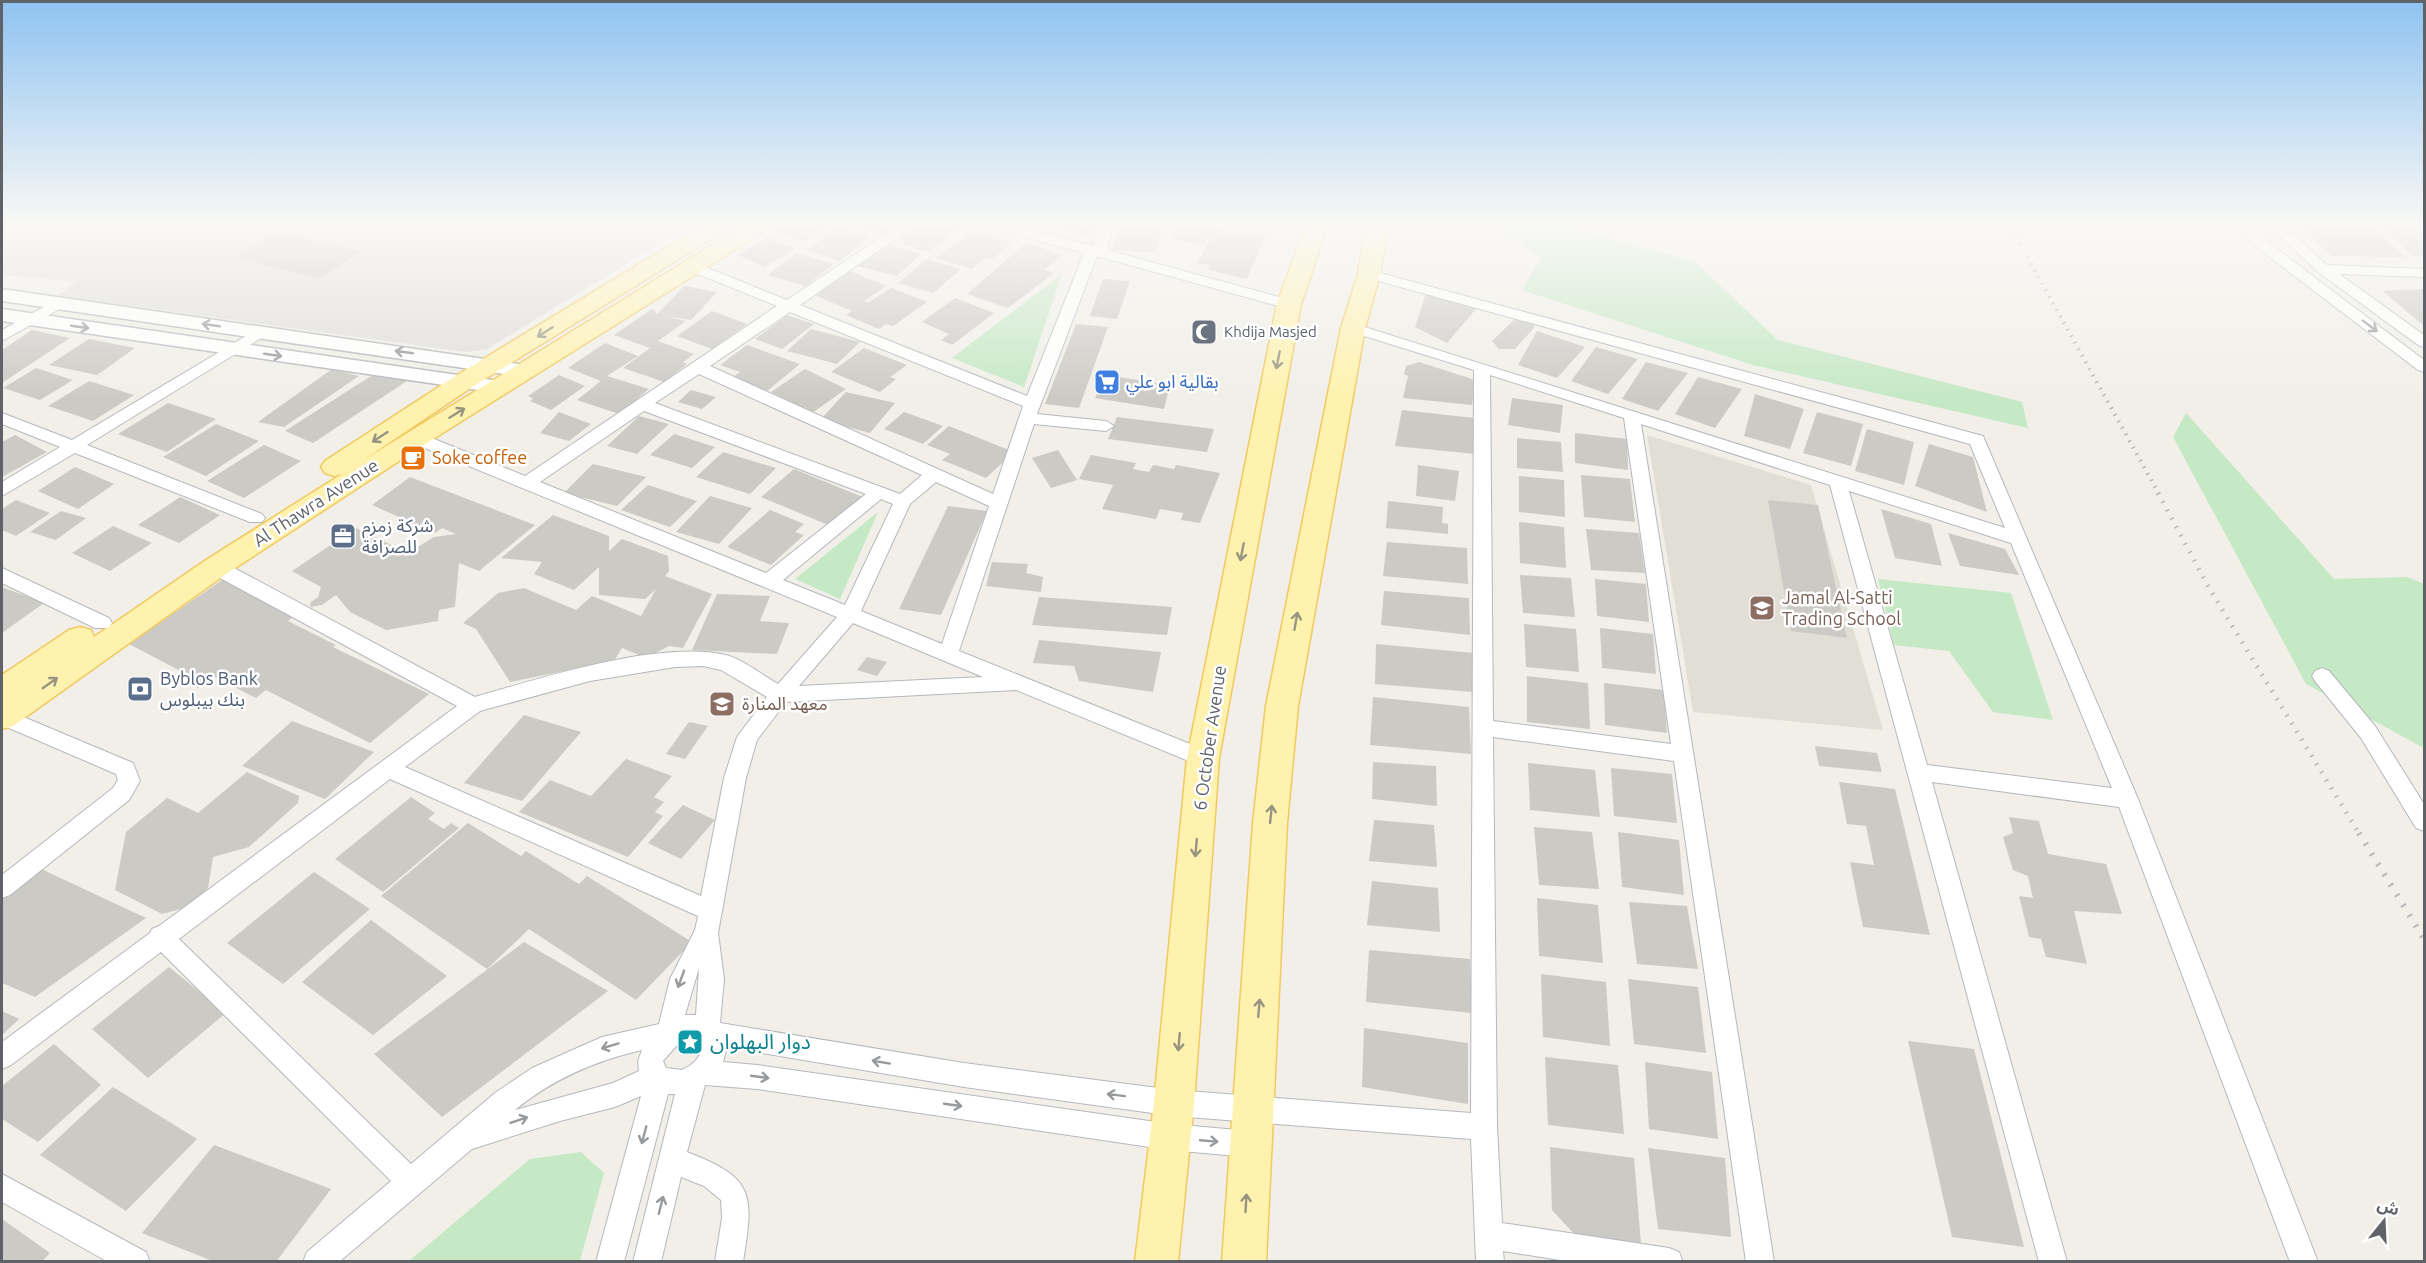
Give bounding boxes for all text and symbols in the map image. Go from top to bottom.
mosque icon: Khdija Masjed [1189,317,1219,347]
one-way arrow [202,320,222,331]
one-way arrow [2362,320,2378,333]
one-way arrow [70,321,90,332]
place label: Khdija Masjed [1224,323,1317,340]
one-way arrow [537,327,554,339]
one-way arrow [395,347,415,358]
one-way arrow [263,349,283,360]
one-way arrow [1272,350,1283,370]
supermarket icon: بقالية ابو علي [1092,367,1122,397]
place label: بقالية ابو علي [1126,371,1219,395]
one-way arrow [448,406,465,418]
one-way arrow [372,431,389,443]
cafe icon: Soke coffee [398,443,428,473]
place label: Soke coffee [432,447,527,467]
street label: Al Thawra Avenue [249,454,382,550]
place label: شركة زمزم للصرافة [362,515,433,558]
office icon: شركة زمزم للصرافة [328,521,358,551]
one-way arrow [1236,542,1247,561]
place label: Jamal Al-Satti Trading School [1782,587,1901,628]
school or university icon: Jamal Al-Satti Trading School [1747,593,1777,623]
one-way arrow [1291,611,1302,631]
street label: 6 October Avenue [1189,664,1229,812]
place label: Byblos Bank بنك بيبلوس [160,668,258,711]
bank icon: Byblos Bank بنك بيبلوس [125,674,155,704]
one-way arrow [41,677,57,689]
school or university icon: معهد المنارة [707,689,737,719]
place label: معهد المنارة [742,693,828,715]
one-way arrow [1266,804,1277,824]
one-way arrow [1190,838,1201,858]
one-way arrow [675,969,686,988]
one-way arrow [1253,999,1264,1019]
place icon: دوار البهلوان [675,1027,705,1057]
place label: دوار البهلوان [710,1029,811,1054]
one-way arrow [1173,1032,1184,1052]
one-way arrow [601,1041,620,1052]
one-way arrow [872,1056,892,1067]
one-way arrow [750,1072,769,1083]
one-way arrow [1107,1090,1126,1101]
one-way arrow [943,1100,962,1111]
one-way arrow [509,1114,528,1125]
one-way arrow [638,1125,649,1144]
one-way arrow [1198,1136,1218,1147]
north arrow [2354,1191,2414,1251]
one-way arrow [1241,1194,1252,1214]
text: ش [2375,1195,2402,1220]
one-way arrow [655,1196,667,1215]

